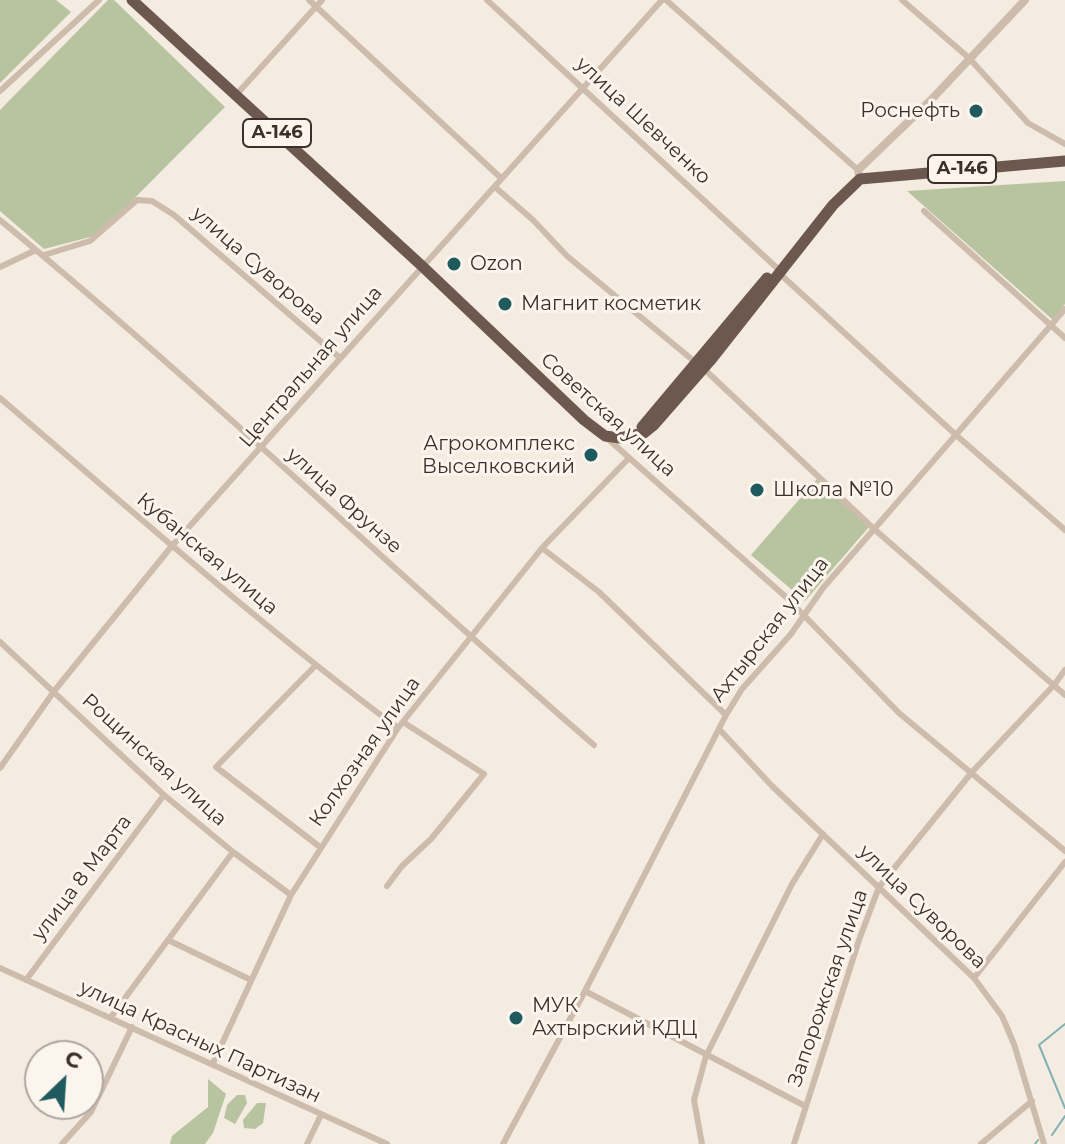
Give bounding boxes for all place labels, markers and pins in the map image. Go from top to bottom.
place label: Роснефть [860,99,960,123]
marker: Роснефть [967,102,985,120]
place label: Ozon [470,252,523,276]
marker: Ozon [445,255,463,273]
place label: Магнит косметик [521,292,701,316]
marker: Магнит косметик [496,295,514,313]
place label: Агрокомплекс Выселковский [422,432,575,479]
marker: Агрокомплекс Выселковский [582,446,600,464]
place label: Школа №10 [773,478,893,502]
marker: Школа №10 [748,481,766,499]
place label: МУК Ахтырский КДЦ [532,994,697,1041]
marker: МУК Ахтырский КДЦ [507,1009,525,1027]

